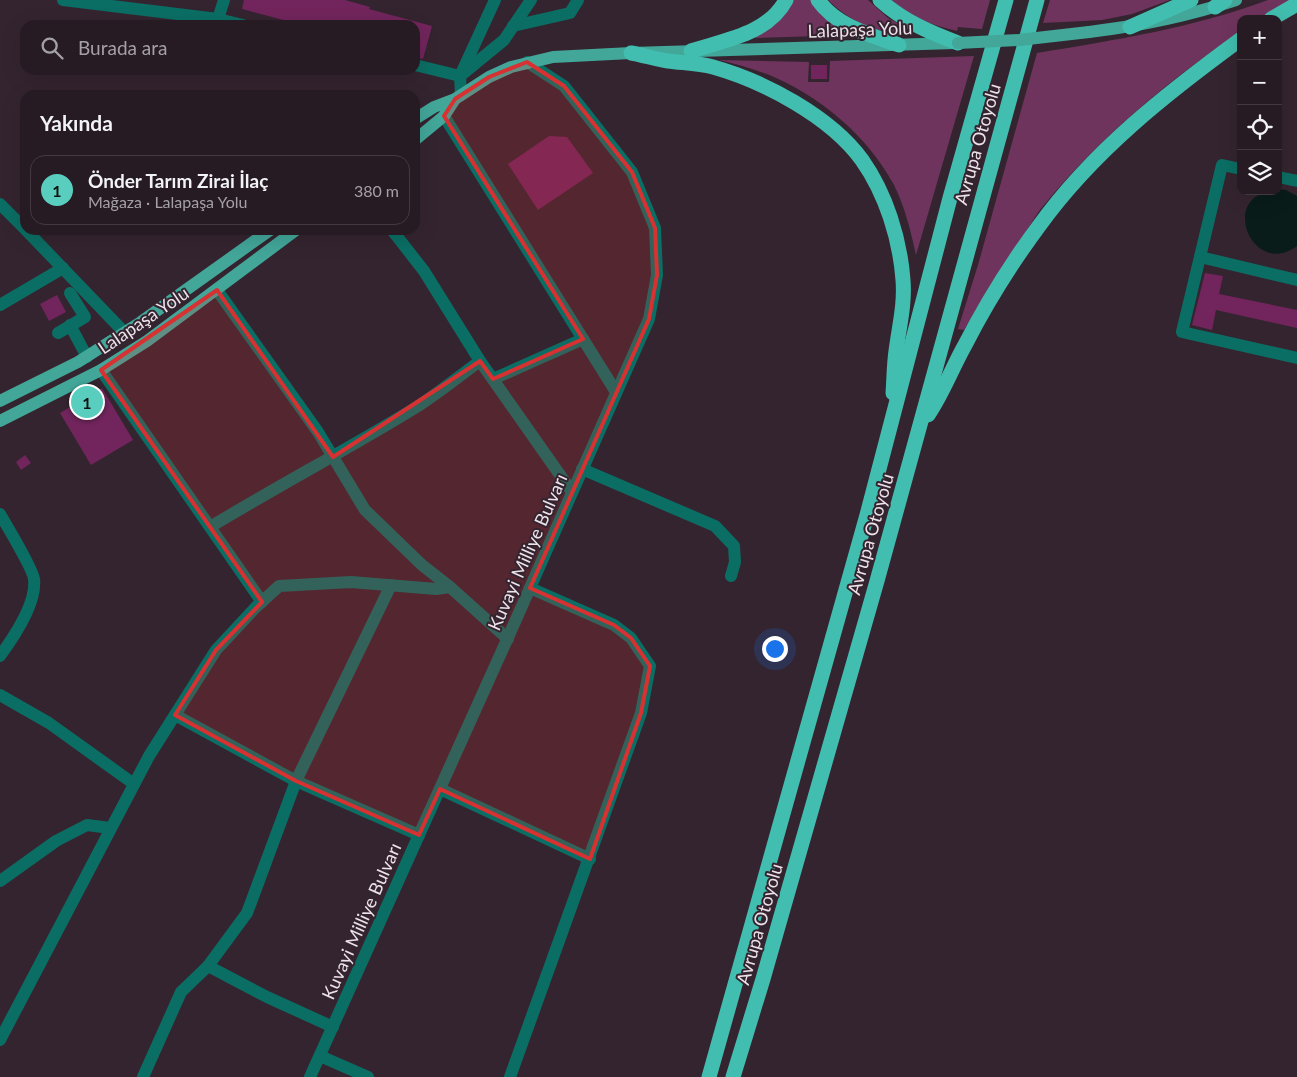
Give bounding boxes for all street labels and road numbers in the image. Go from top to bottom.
street label: Lalapaşa Yolu [807,16,913,42]
street label: Avrupa Otoyolu [949,81,1005,207]
street label: Lalapaşa Yolu [93,282,193,358]
street label: Kuvayi Milliye Bulvarı [483,470,571,634]
street label: Avrupa Otoyolu [842,471,898,597]
street label: Kuvayi Milliye Bulvarı [317,839,405,1003]
street label: Avrupa Otoyolu [731,861,787,987]

